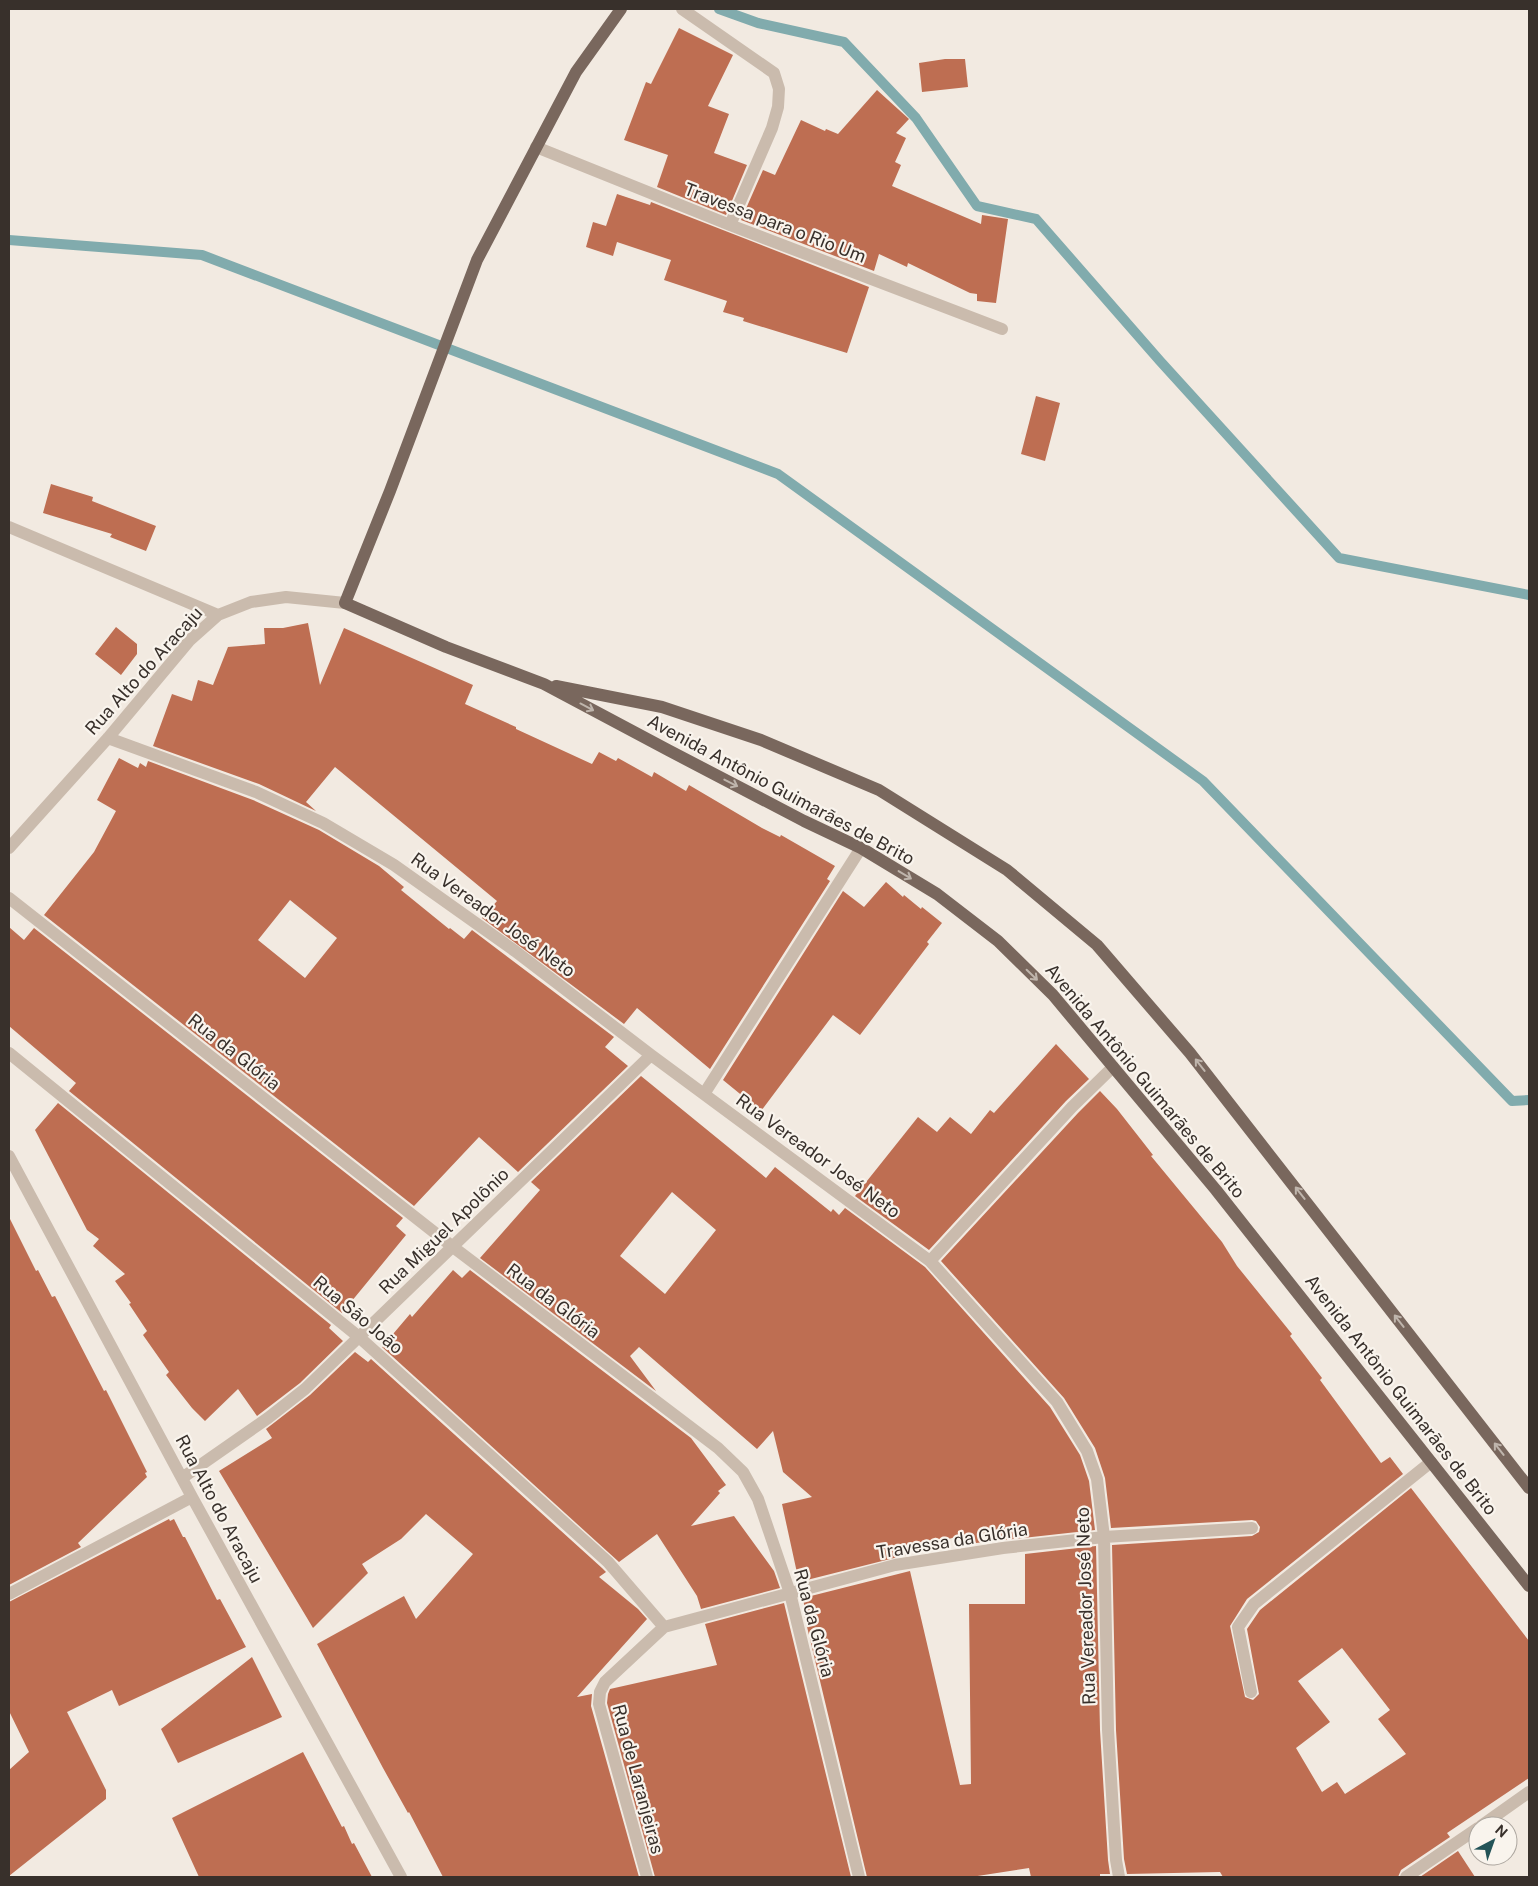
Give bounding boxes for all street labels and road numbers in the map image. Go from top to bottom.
street label: Travessa para o Rio Um [681,178,869,267]
street label: Rua Alto do Aracaju [81,602,207,739]
street label: Avenida Antônio Guimarães de Brito [644,710,918,869]
street label: Rua Vereador José Neto [407,848,580,981]
street label: Avenida Antônio Guimarães de Brito [1041,959,1250,1202]
street label: Rua da Glória [184,1009,285,1094]
street label: Rua Vereador José Neto [732,1089,905,1222]
street label: Rua Miguel Apolônio [374,1163,513,1298]
street label: Rua da Glória [502,1259,604,1343]
street label: Avenida Antônio Guimarães de Brito [1301,1270,1502,1519]
street label: Rua São João [309,1271,407,1358]
street label: Rua Alto do Aracaju [172,1431,267,1586]
street label: Rua Vereador José Neto [1072,1507,1099,1705]
street label: Travessa da Glória [875,1518,1029,1563]
street label: Rua da Glória [790,1566,839,1679]
street label: Rua de Laranjeiras [608,1702,669,1856]

